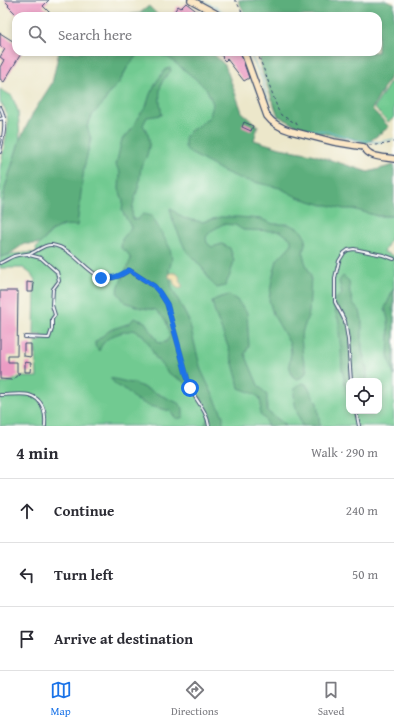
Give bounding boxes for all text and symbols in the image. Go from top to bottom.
search box [12,12,382,56]
icon: search [26,23,48,45]
text: Search here [58,24,132,45]
route end [92,269,110,287]
map controls [346,378,382,414]
button: locate [346,378,382,414]
route start [181,379,199,397]
text: 4 min [16,440,58,465]
text: Walk · 290 m [311,443,378,462]
icon: ahead [16,500,38,522]
text: Continue [54,500,115,521]
text: 240 m [346,501,378,520]
icon: left [16,564,38,586]
text: Turn left [54,564,113,585]
text: 50 m [352,565,378,584]
icon: arrive [16,628,38,650]
text: Arrive at destination [54,628,193,649]
tab: Map [50,679,72,719]
tab: Directions [171,679,218,719]
tab: Saved [318,679,344,719]

